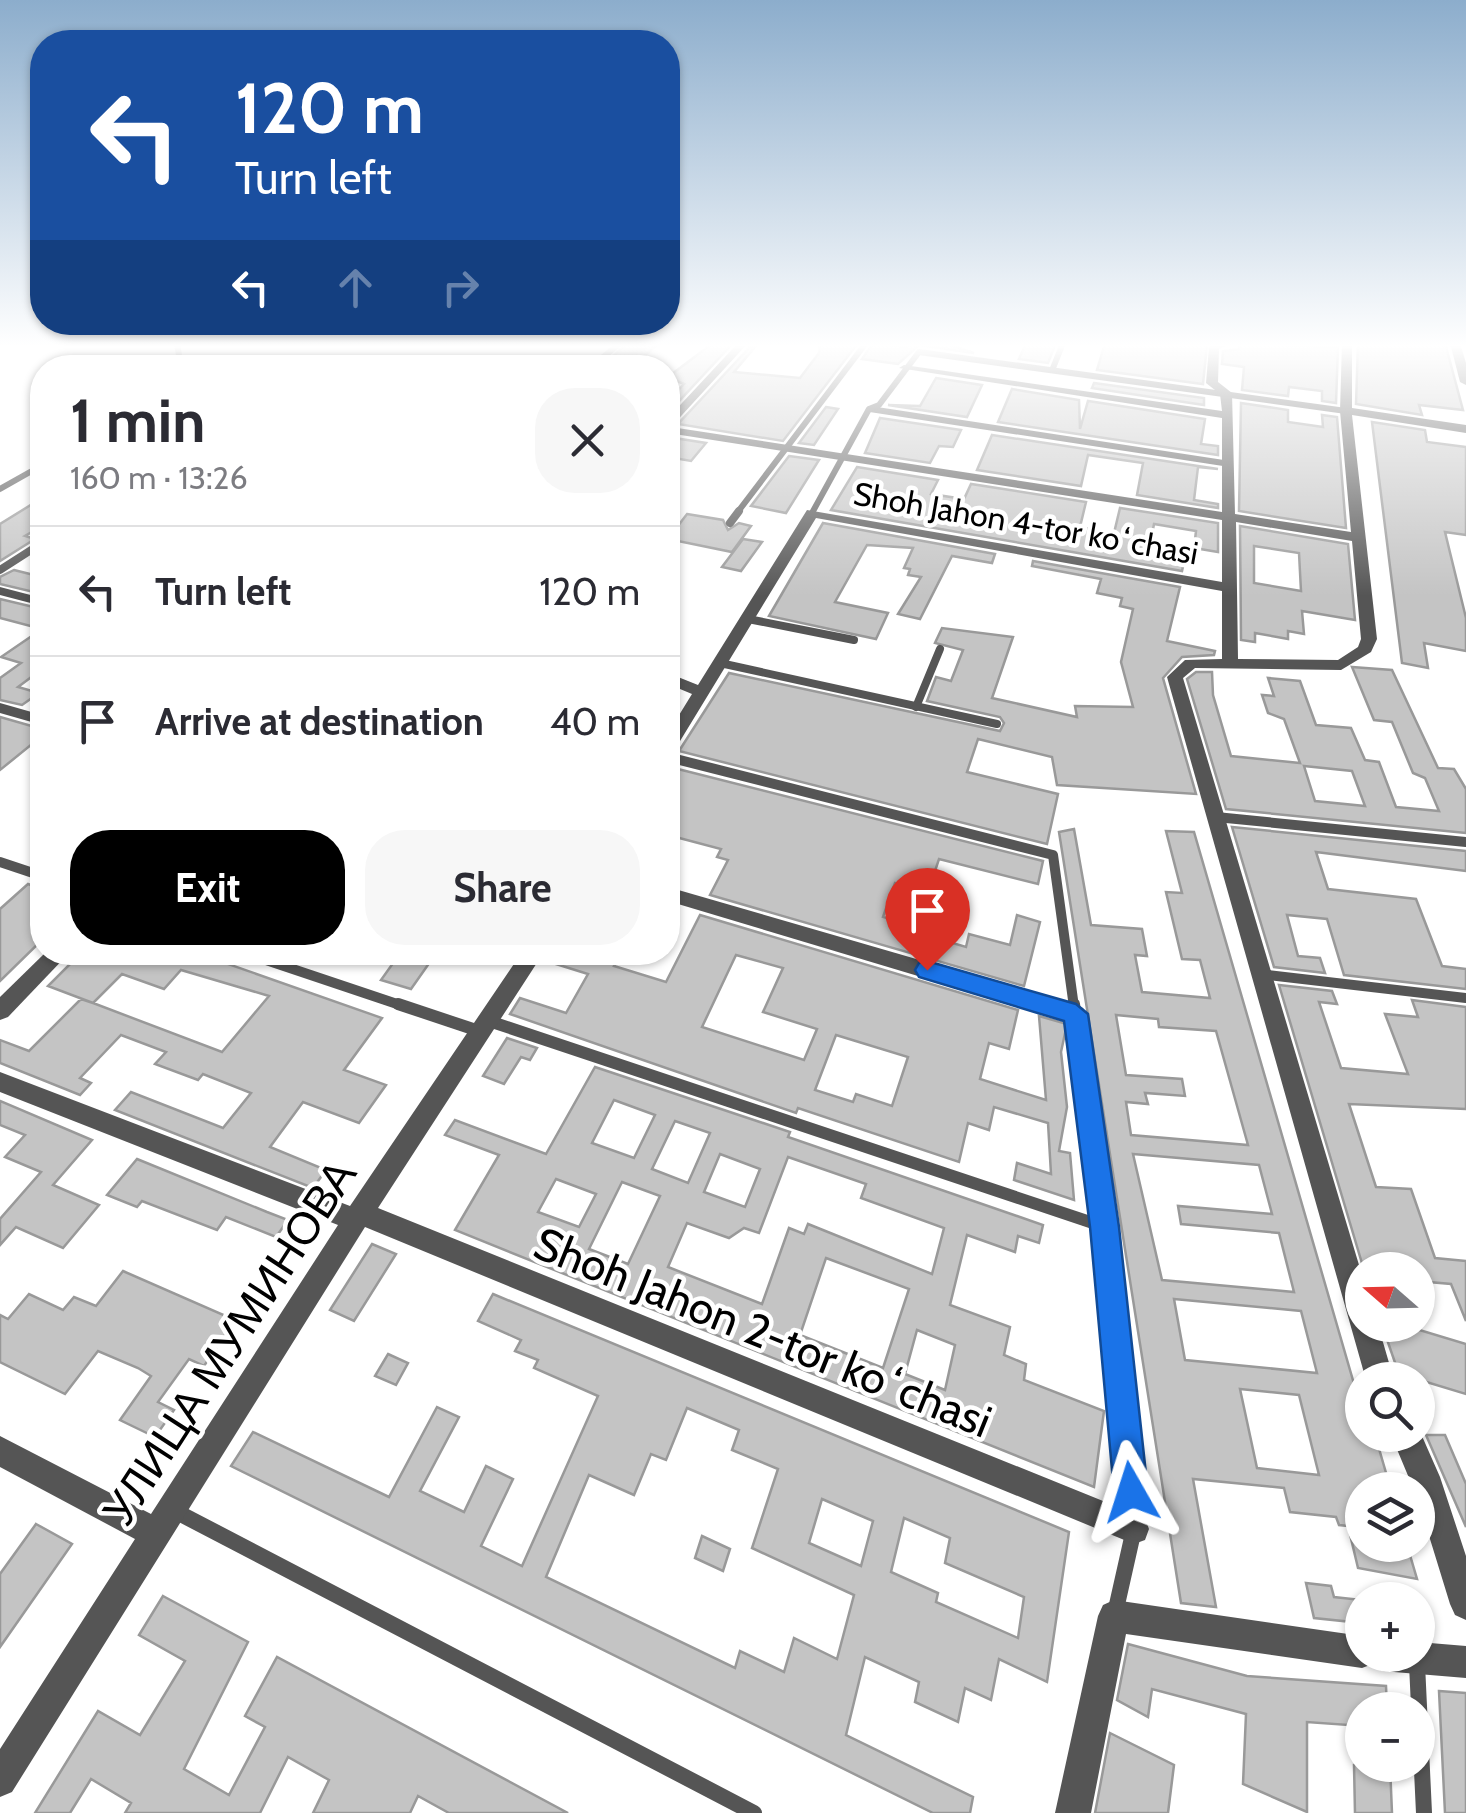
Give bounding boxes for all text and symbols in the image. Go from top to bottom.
text: 120 m [235,65,424,151]
icon: left [70,70,200,200]
text: Turn left [235,151,392,205]
icon: left [223,260,278,315]
icon: ahead [328,260,383,315]
icon: right [433,260,488,315]
text: 1 min [70,384,205,457]
button: close [535,388,640,493]
text: 160 m · 13:26 [70,458,248,497]
street label: Shoh Jahon 4-tor koʻchasi [851,473,1201,573]
icon: left [70,564,125,619]
text: Turn left [155,568,291,615]
text: 120 m [539,568,640,615]
icon: arrive [70,694,125,749]
text: Arrive at destination [155,698,484,745]
text: 40 m [550,698,640,745]
button: Exit [70,830,345,945]
button: Share [365,830,640,945]
pin [885,868,970,971]
icon: arrive [900,883,955,938]
street label: УЛИЦА МУМИНОВА [91,1149,367,1535]
street label: Shoh Jahon 2-tor koʻchasi [527,1216,999,1448]
north arrow [1345,1252,1435,1342]
map controls [1345,1252,1435,1782]
button: search [1345,1362,1435,1452]
position arrow [1079,1440,1183,1544]
button: layers [1345,1472,1435,1562]
button: + [1345,1582,1435,1672]
button: − [1345,1692,1435,1782]

